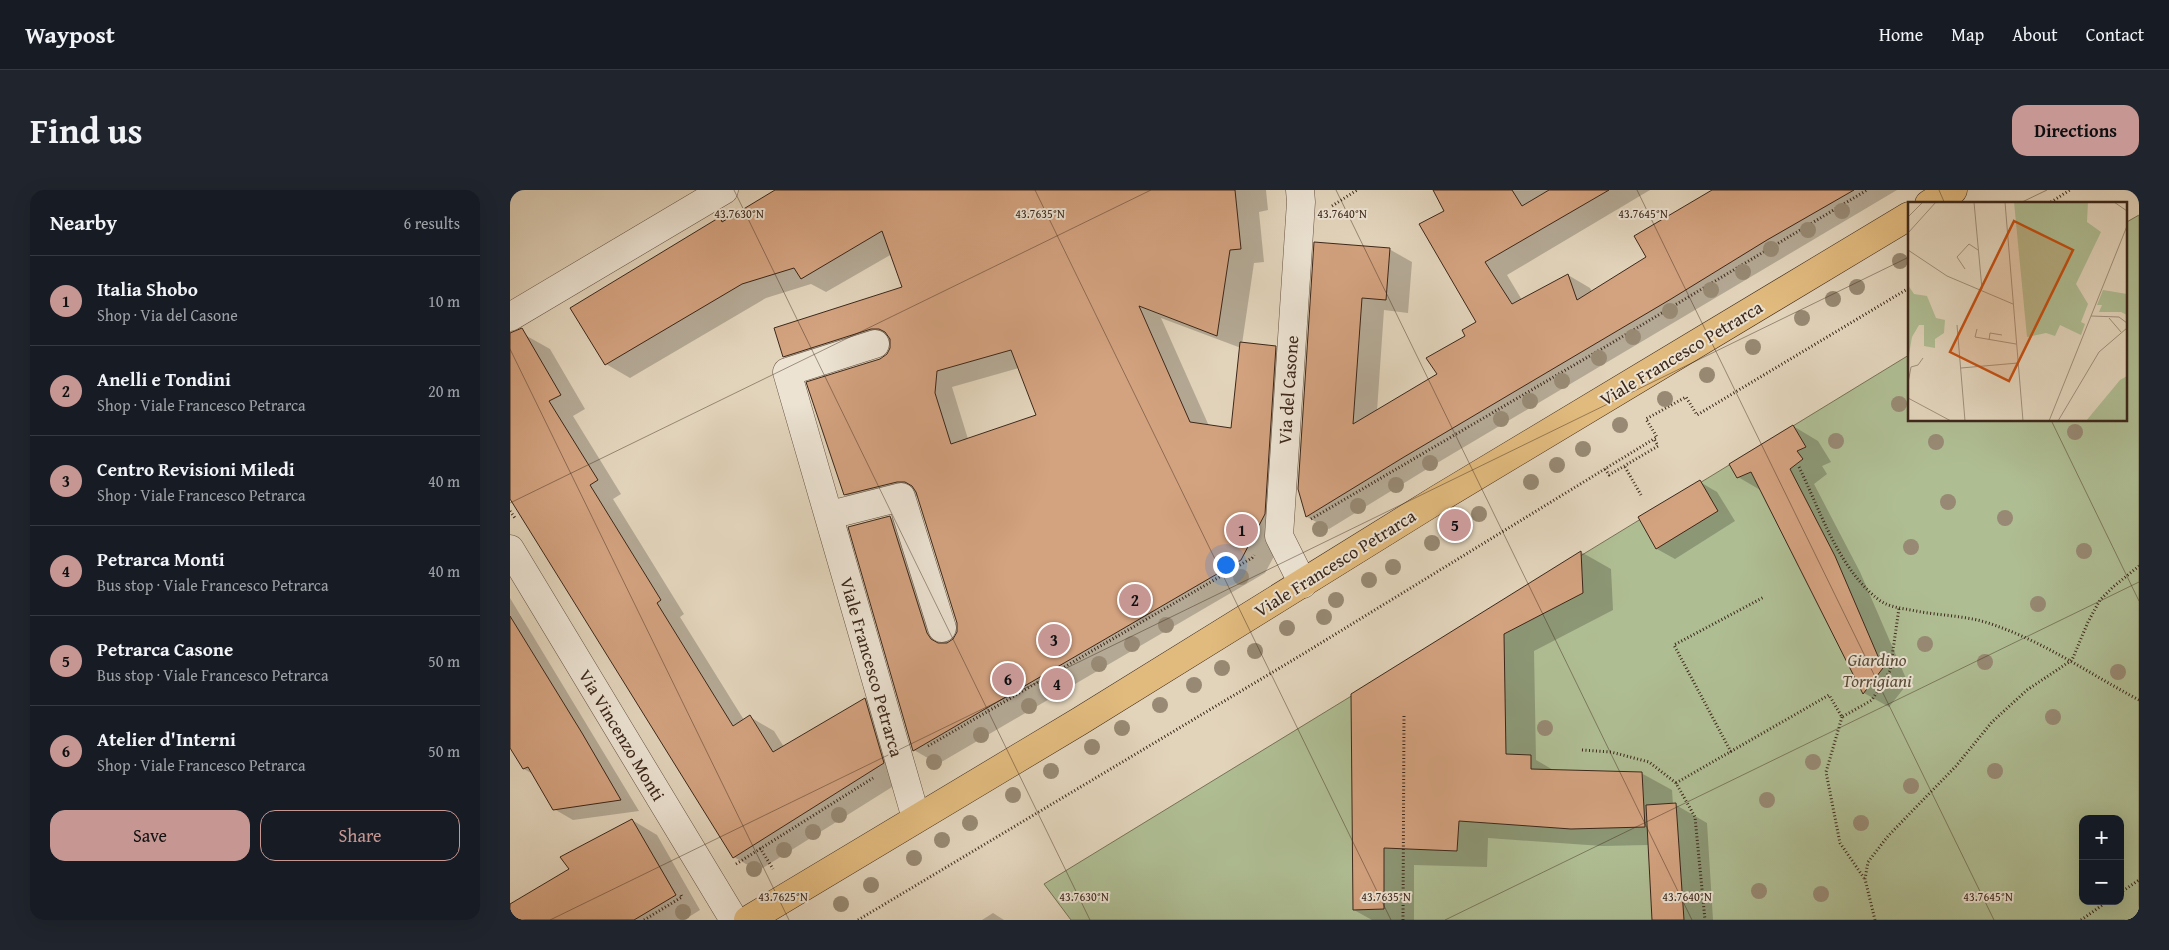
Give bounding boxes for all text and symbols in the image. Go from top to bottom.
text: Waypost [25,17,115,52]
text: Home [1879,21,1923,48]
text: Map [1951,21,1984,48]
text: About [2012,21,2058,48]
text: Contact [2086,21,2144,48]
text: Find us [30,105,143,156]
button: Directions [2012,105,2139,156]
inset map [1908,202,2126,421]
text: 43.7630°N [714,205,764,222]
text: 43.7635°N [1015,205,1065,222]
text: 43.7640°N [1317,205,1367,222]
text: 43.7645°N [1618,205,1668,222]
text: Nearby [50,207,117,238]
text: 6 results [403,211,460,235]
text: Italia Shobo [97,275,198,303]
text: 1 [62,289,70,313]
text: 10 m [428,289,460,313]
street label: Viale Francesco Petrarca [1594,293,1768,412]
text: Shop · Via del Casone [97,303,238,327]
street label: Via del Casone [1271,334,1305,446]
text: Anelli e Tondini [97,365,231,393]
text: 2 [62,379,70,403]
text: 20 m [428,379,460,403]
text: Shop · Viale Francesco Petrarca [97,393,306,417]
text: Centro Revisioni Miledi [97,455,295,483]
text: 3 [62,469,70,493]
text: 40 m [428,469,460,493]
text: Shop · Viale Francesco Petrarca [97,483,306,507]
street label: Viale Francesco Petrarca [1249,502,1421,624]
pin: 5 [1439,506,1471,544]
pin: 1 [1226,511,1258,549]
text: Petrarca Monti [97,545,225,573]
your location [1213,552,1239,578]
text: 4 [62,559,70,583]
text: 40 m [428,559,460,583]
text: Bus stop · Viale Francesco Petrarca [97,573,328,597]
street label: Viale Francesco Petrarca [833,574,911,761]
pin: 2 [1119,581,1151,619]
pin: 3 [1038,621,1070,659]
text: Petrarca Casone [97,635,233,663]
park label: Giardino Torrigiani [1842,646,1912,694]
text: 5 [62,649,70,673]
text: 50 m [428,649,460,673]
pin: 6 [992,660,1024,698]
text: Bus stop · Viale Francesco Petrarca [97,663,328,687]
street label: Via Vincenzo Monti [572,664,672,806]
pin: 4 [1041,665,1073,703]
text: Atelier d'Interni [97,725,236,753]
text: 6 [62,739,70,763]
text: 50 m [428,739,460,763]
text: Shop · Viale Francesco Petrarca [97,753,306,777]
button: Save [50,810,250,861]
button: Share [260,810,460,861]
map controls [2079,815,2124,905]
button: + [2079,815,2124,860]
button: − [2079,860,2124,905]
text: 43.7625°N [758,888,808,905]
text: 43.7630°N [1059,888,1109,905]
text: 43.7635°N [1361,888,1411,905]
text: 43.7640°N [1662,888,1712,905]
text: 43.7645°N [1963,888,2013,905]

